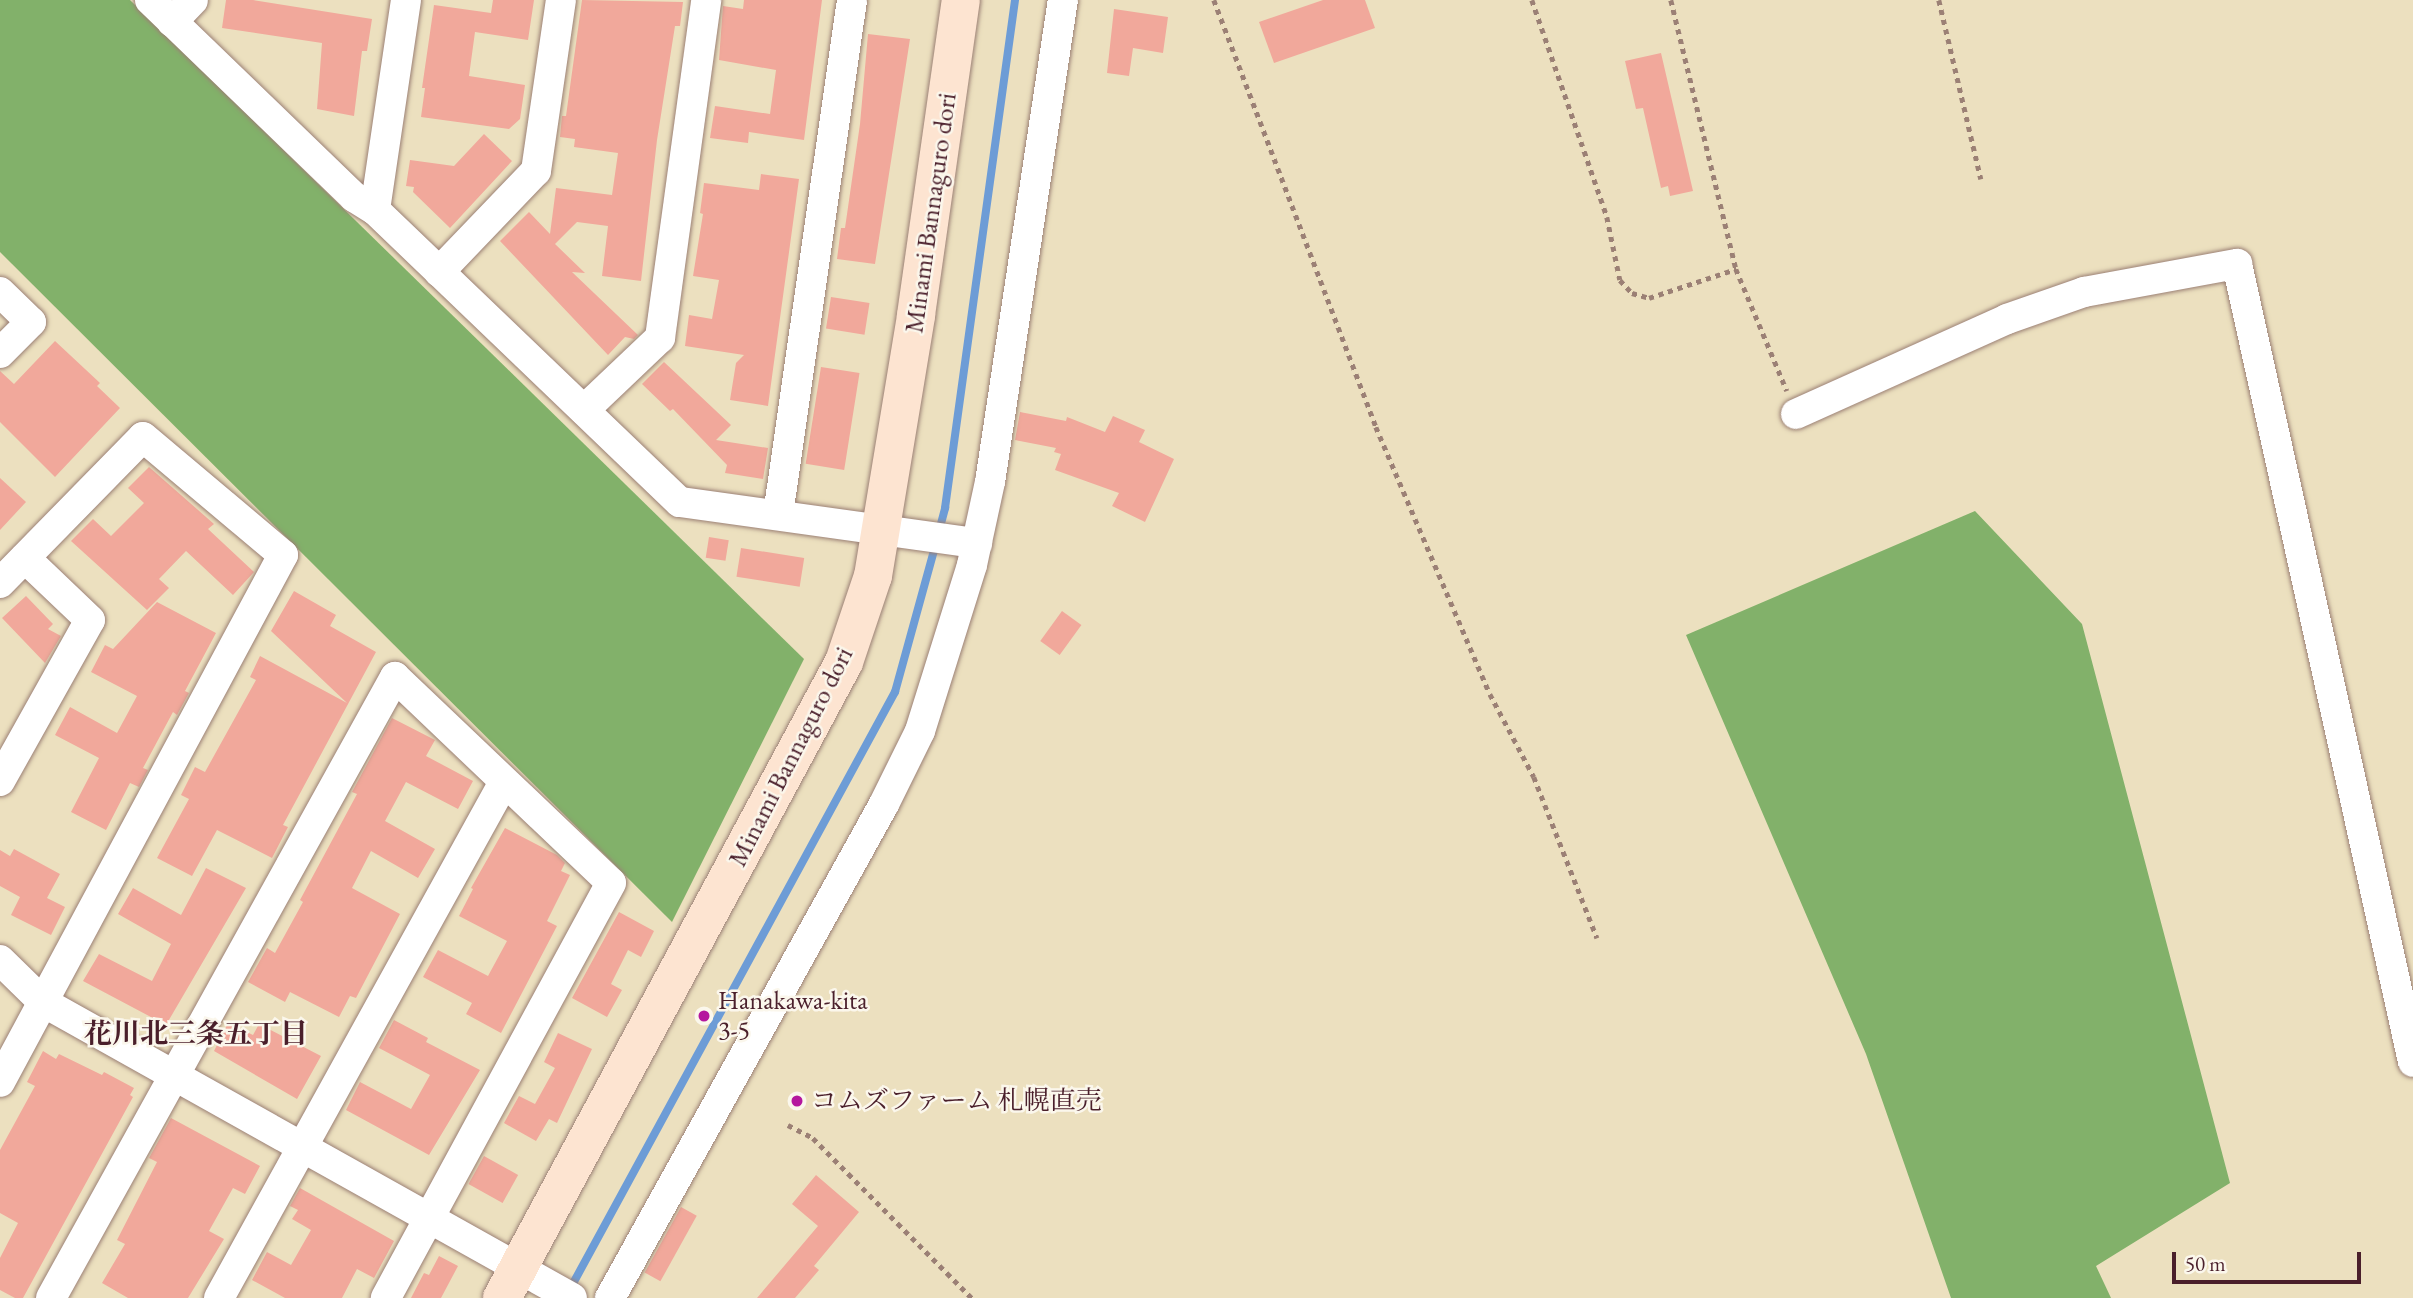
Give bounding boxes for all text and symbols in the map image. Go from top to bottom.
street label: Minami Bannaguro dori [899,91,963,335]
street label: Minami Bannaguro dori [722,642,860,872]
place label: Hanakawa-kita 3-5 [718,985,868,1046]
marker: Hanakawa-kita 3-5 [696,1008,712,1024]
district label: 花川北三条五丁目 [84,1016,308,1050]
place label: コムズファーム 札幌直売 [811,1085,1102,1117]
marker: コムズファーム 札幌直売 [789,1093,805,1109]
scale bar [2175,1238,2364,1282]
text: 50 m [2185,1250,2226,1277]

